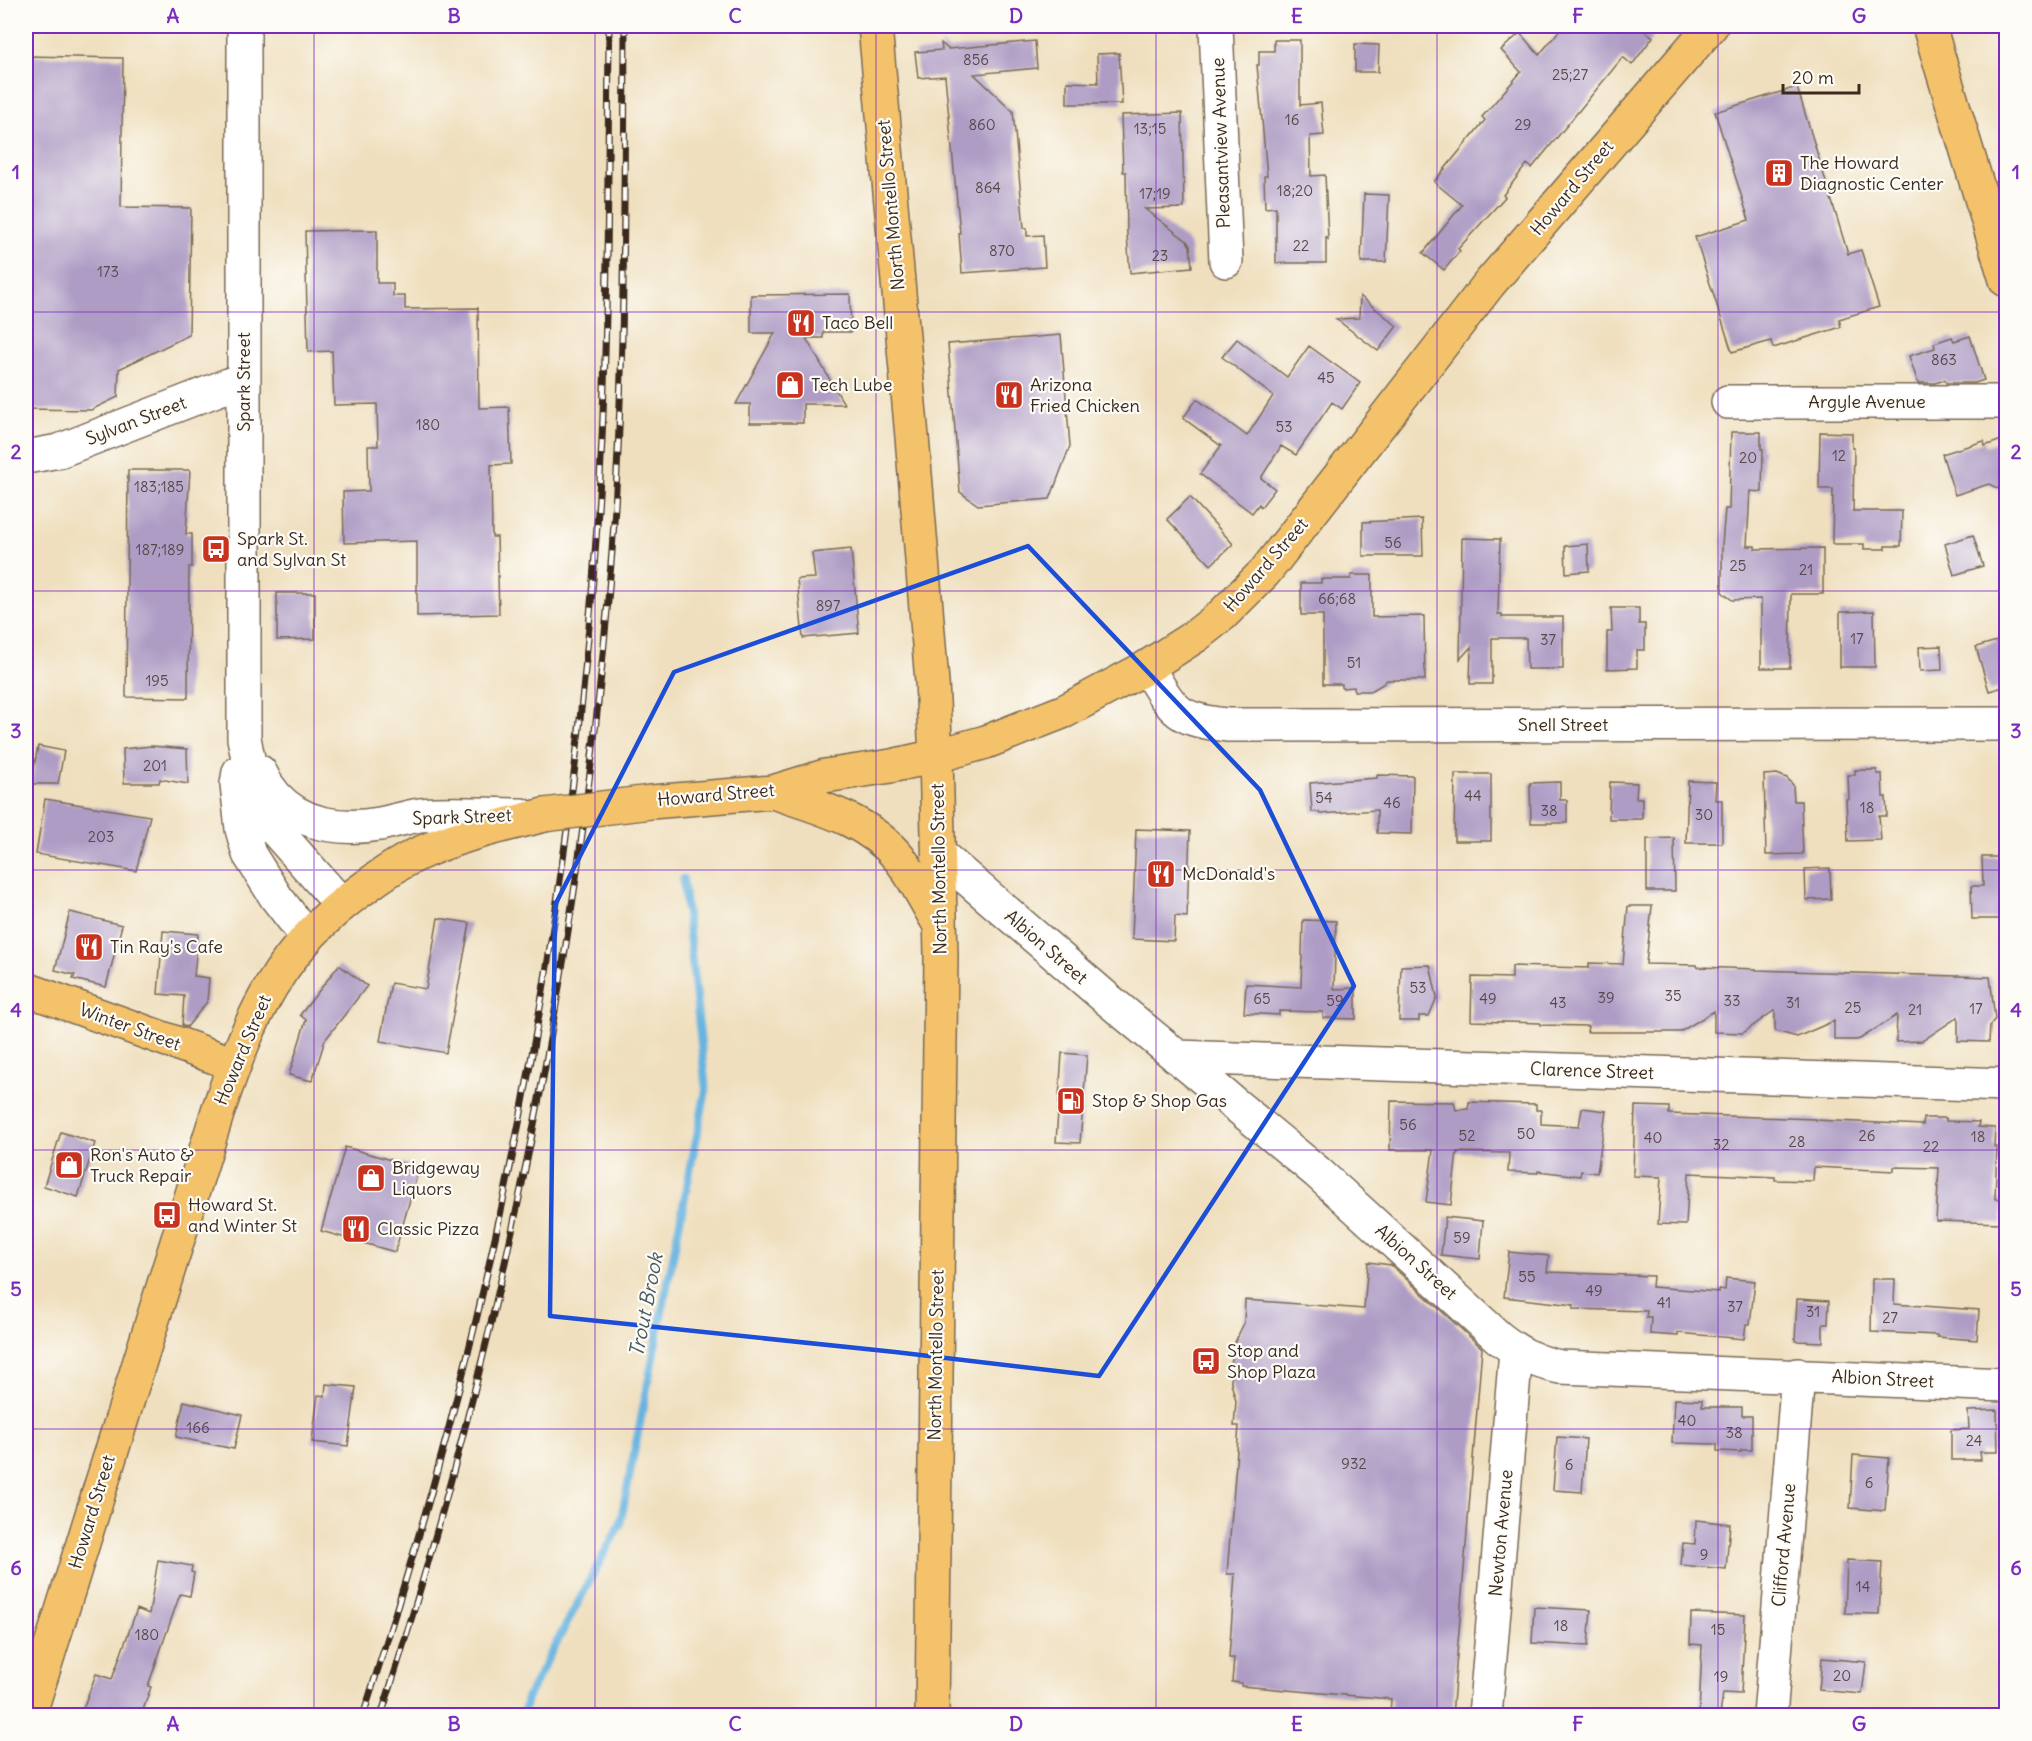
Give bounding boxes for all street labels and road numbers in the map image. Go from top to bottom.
street label: Pleasantview Avenue [1206,57,1235,229]
street label: North Montello Street [872,119,909,291]
street label: Howard Street [1525,135,1618,240]
street label: Spark Street [232,332,255,432]
street label: Argyle Avenue [1808,390,1926,413]
street label: Sylvan Street [82,391,189,450]
street label: Howard Street [1218,513,1313,617]
street label: Snell Street [1518,713,1608,736]
street label: Howard Street [656,778,776,811]
street label: North Montello Street [926,783,951,955]
street label: Spark Street [412,803,512,830]
street label: Albion Street [1000,904,1093,989]
street label: Howard Street [209,991,276,1108]
street label: Winter Street [76,998,184,1055]
street label: Clarence Street [1530,1057,1654,1084]
street label: Albion Street [1371,1219,1462,1304]
street label: North Montello Street [923,1269,948,1441]
street label: Albion Street [1831,1364,1935,1393]
street label: Howard Street [63,1452,120,1571]
street label: Newton Avenue [1483,1469,1518,1597]
street label: Clifford Avenue [1767,1482,1800,1608]

